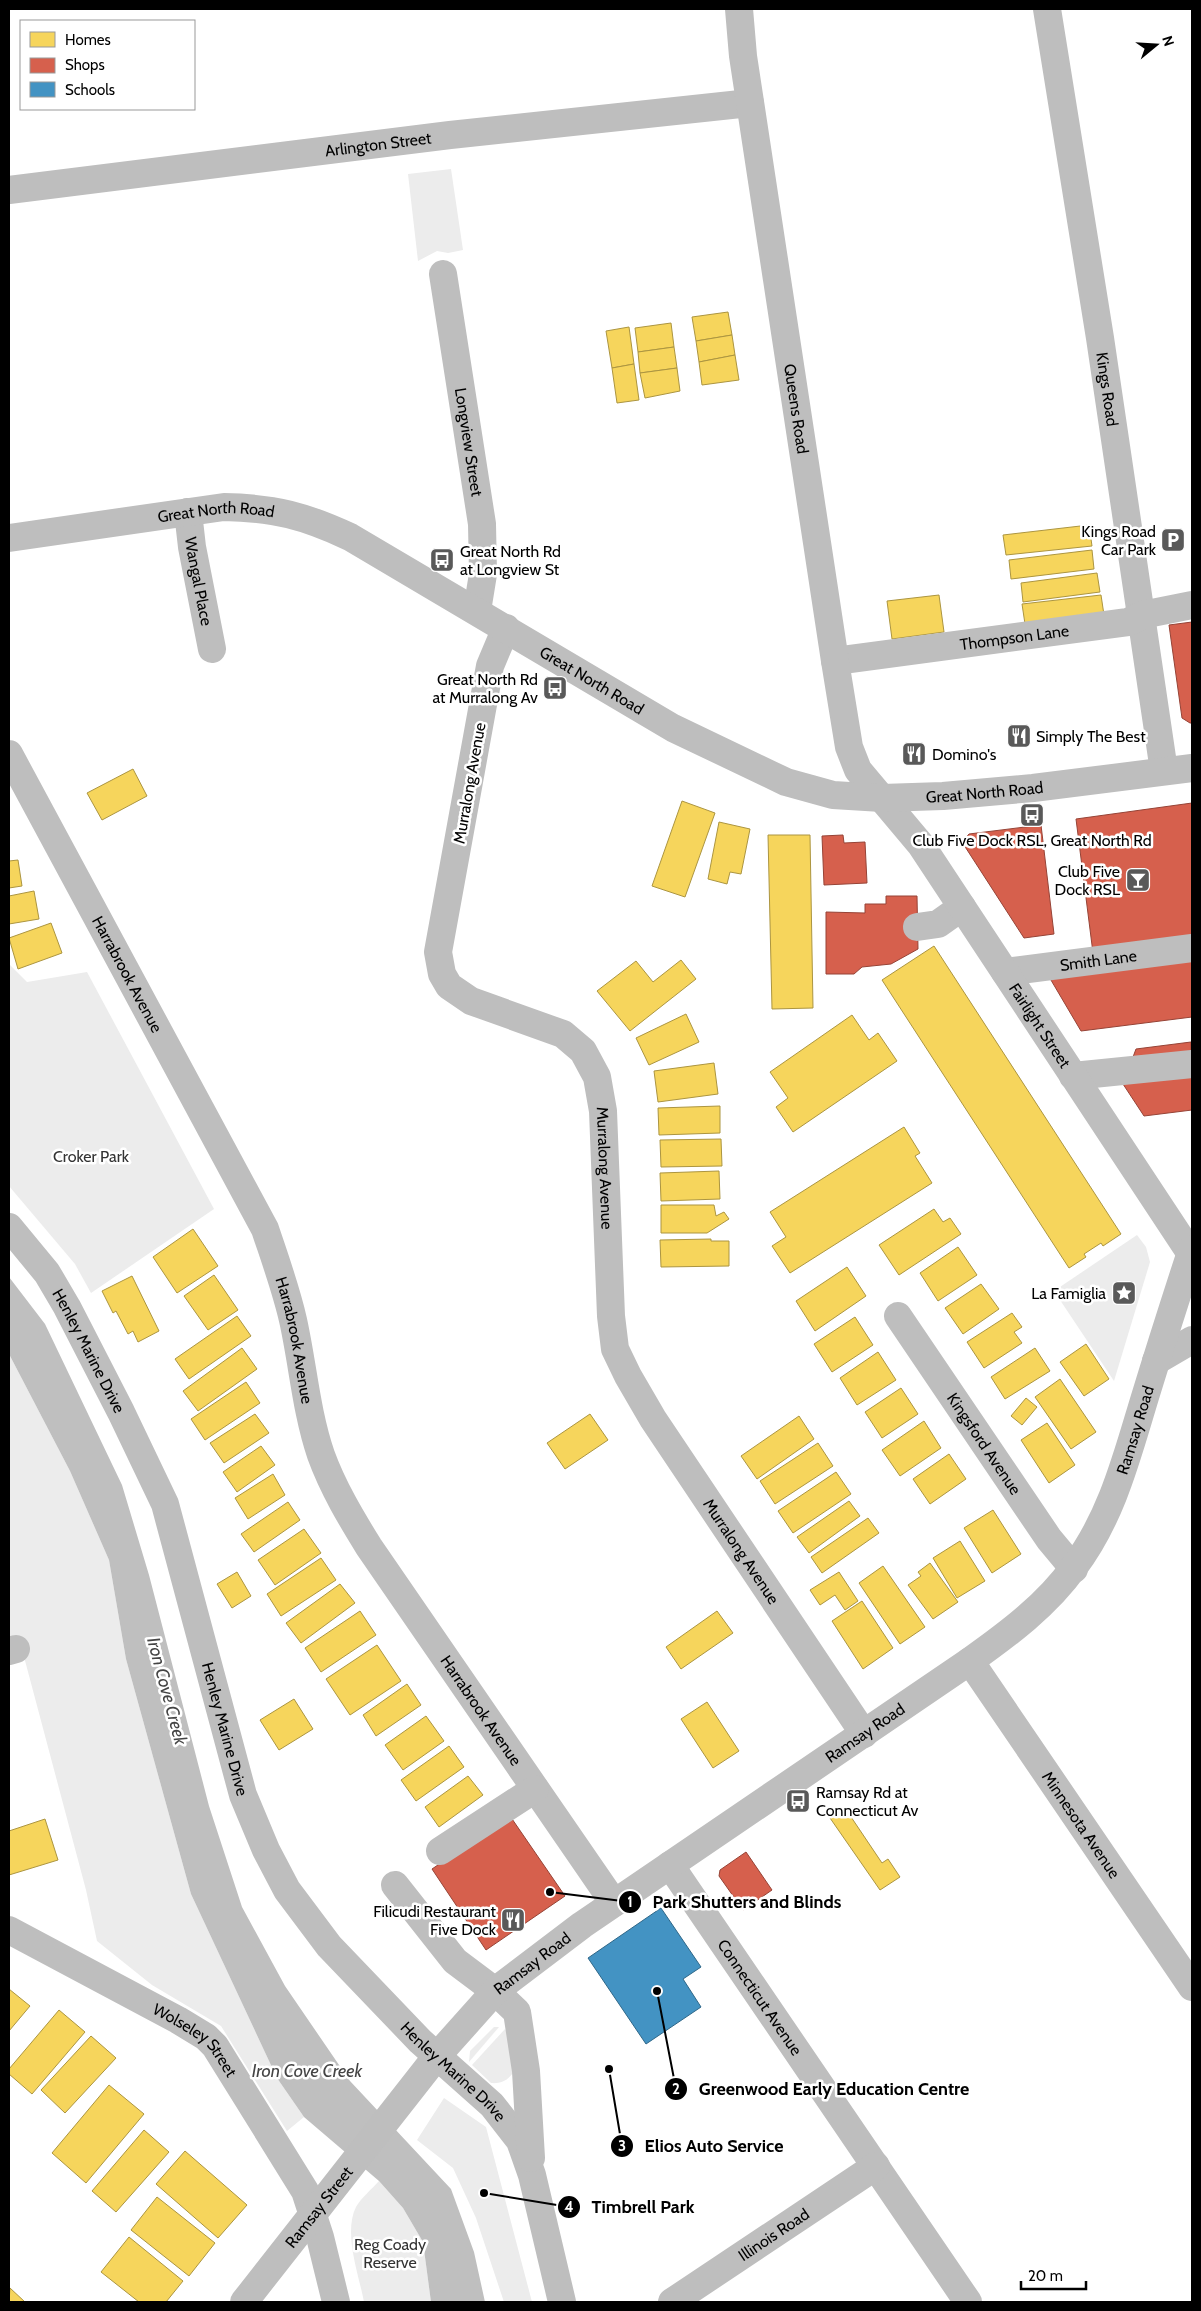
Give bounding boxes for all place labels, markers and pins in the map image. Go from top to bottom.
place label: Kings Road Car Park [1081,522,1157,559]
parking icon: Kings Road Car Park [1160,527,1186,553]
place label: Great North Rd at Longview St [460,542,561,579]
bus stop icon: Great North Rd at Longview St [429,547,455,573]
place label: Great North Rd at Murralong Av [432,670,538,707]
bus stop icon: Great North Rd at Murralong Av [542,675,568,701]
restaurant icon: Simply The Best [1006,723,1032,749]
place label: Simply The Best [1036,727,1146,746]
restaurant icon: Domino's [901,741,927,767]
place label: Domino's [932,745,997,764]
bus stop icon: Club Five Dock RSL, Great North Rd [1019,802,1045,828]
place label: Club Five Dock RSL, Great North Rd [912,831,1152,850]
place label: Club Five Dock RSL [1055,862,1120,899]
bar icon: Club Five Dock RSL [1125,867,1151,893]
place icon: La Famiglia [1111,1280,1137,1306]
place label: La Famiglia [1031,1284,1106,1303]
place label: Ramsay Rd at Connecticut Av [816,1783,918,1820]
bus stop icon: Ramsay Rd at Connecticut Av [785,1788,811,1814]
callout: Park Shutters and Blinds [618,1885,851,1918]
place label: Filicudi Restaurant Five Dock [373,1902,497,1939]
restaurant icon: Filicudi Restaurant Five Dock [500,1907,526,1933]
callout: Greenwood Early Education Centre [663,2073,979,2106]
callout: Elios Auto Service [609,2130,793,2163]
callout: Timbrell Park [557,2190,704,2223]

